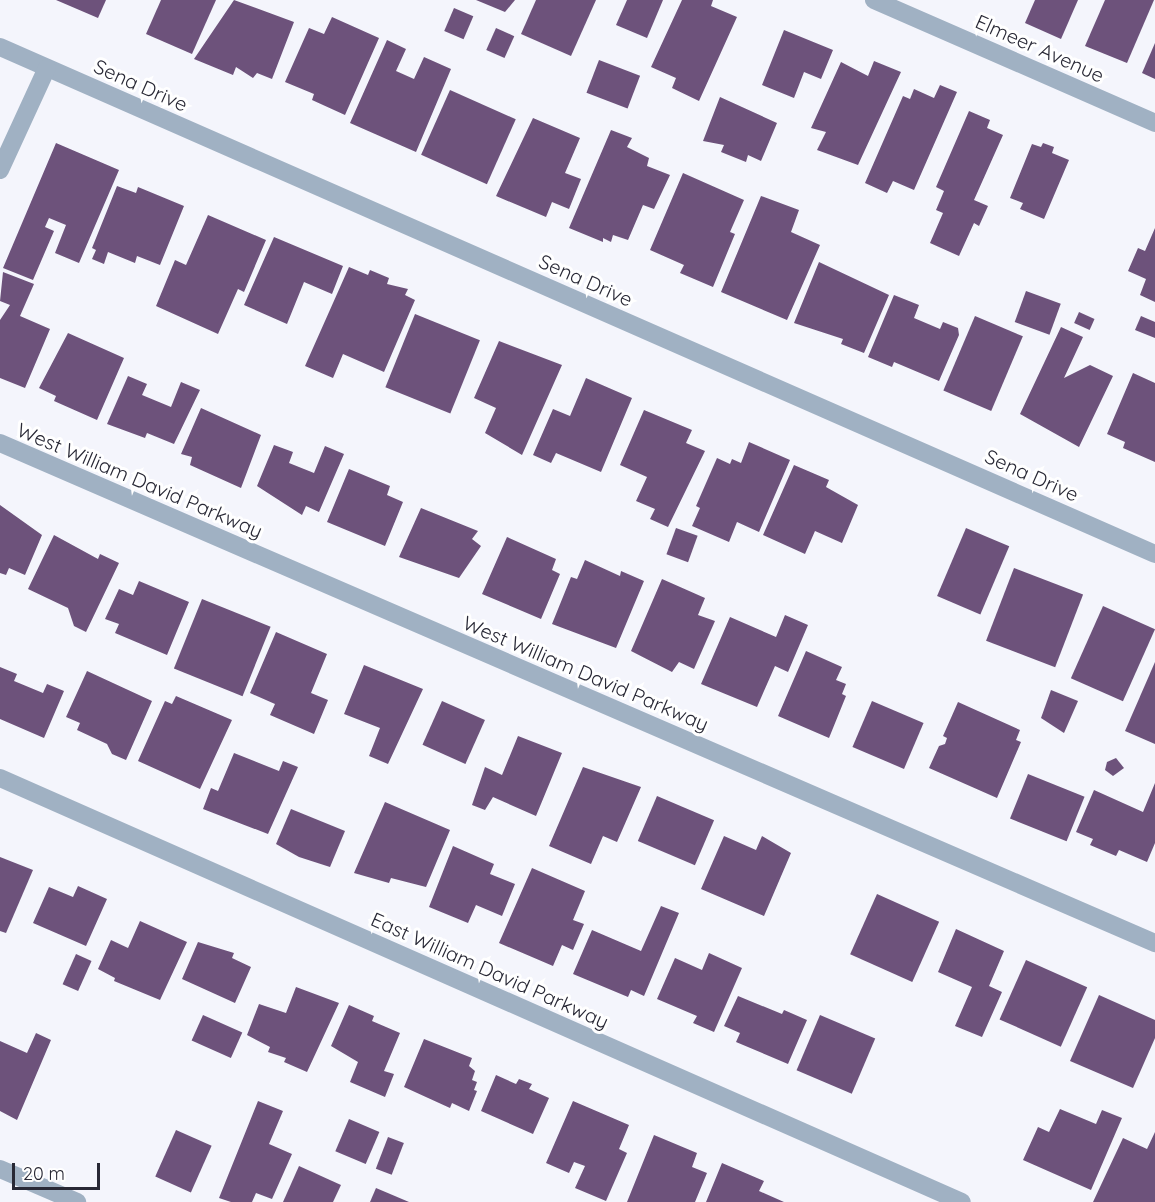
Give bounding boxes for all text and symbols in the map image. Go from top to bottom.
street label: Elmeer Avenue [972,9,1108,87]
street label: Sena Drive [91,54,191,116]
street label: Sena Drive [536,249,636,311]
street label: West William David Parkway [14,417,266,543]
street label: Sena Drive [982,444,1082,506]
street label: West William David Parkway [460,610,712,736]
street label: East William David Parkway [367,907,613,1033]
scale bar [15,1151,104,1189]
text: 20 m [23,1162,65,1185]

